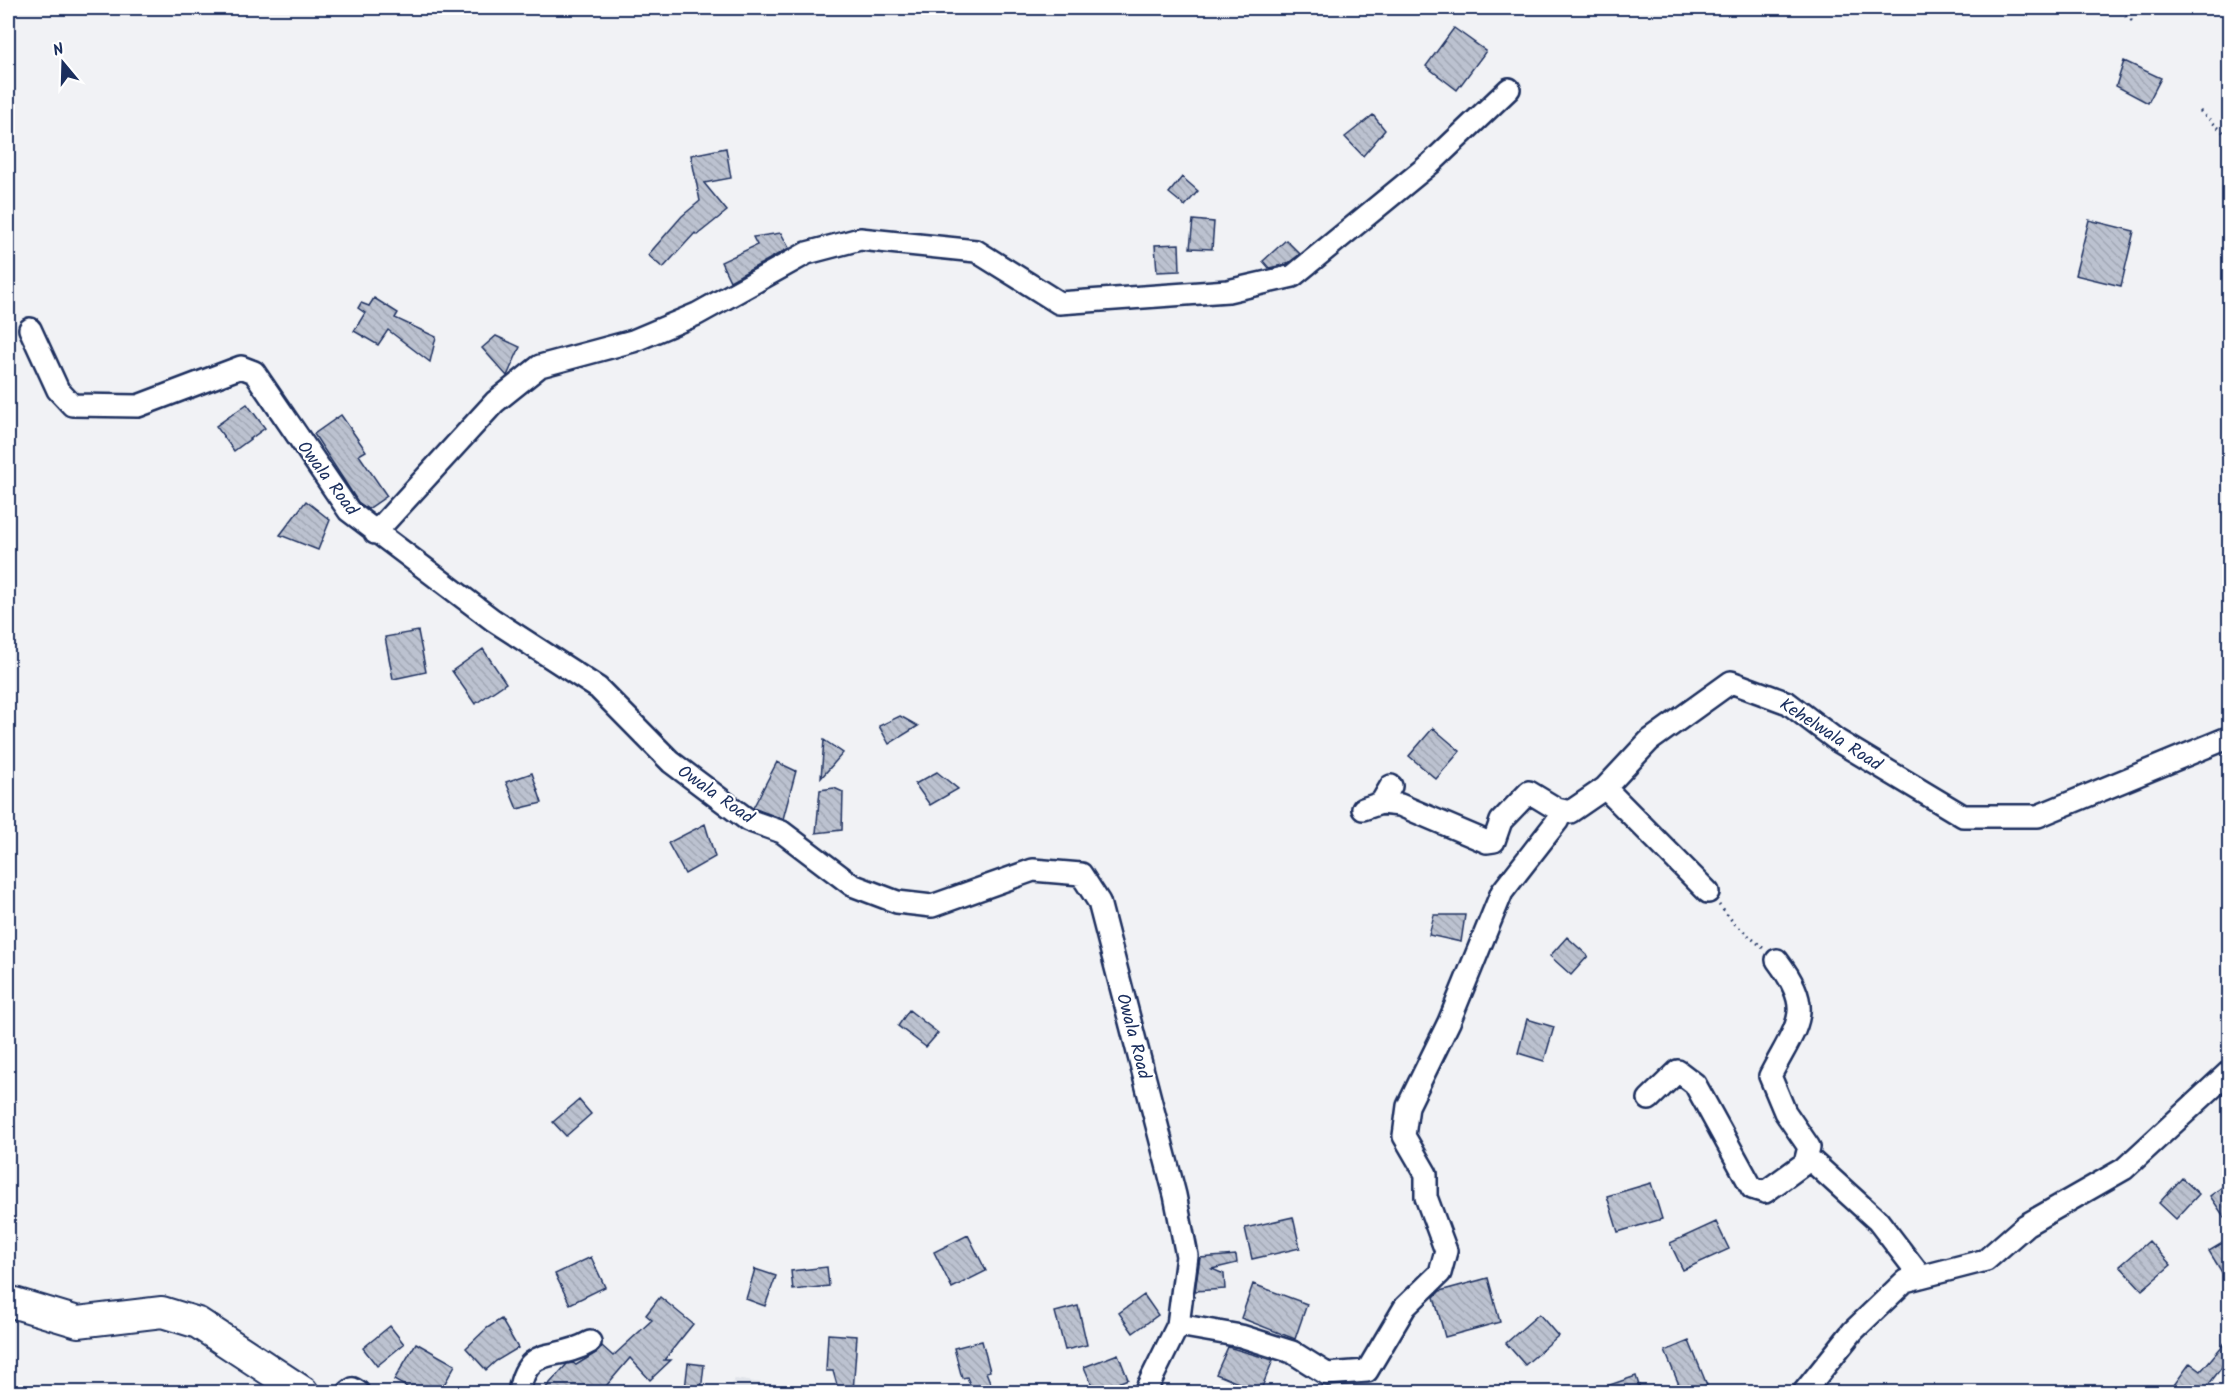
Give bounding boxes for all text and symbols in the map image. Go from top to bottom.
north arrow [33,33,93,93]
text: N [50,37,67,64]
street label: Owala Road [289,435,365,523]
street label: Kehelwala Road [1773,691,1888,780]
street label: Owala Road [671,758,760,833]
street label: Owala Road [1107,990,1158,1084]

